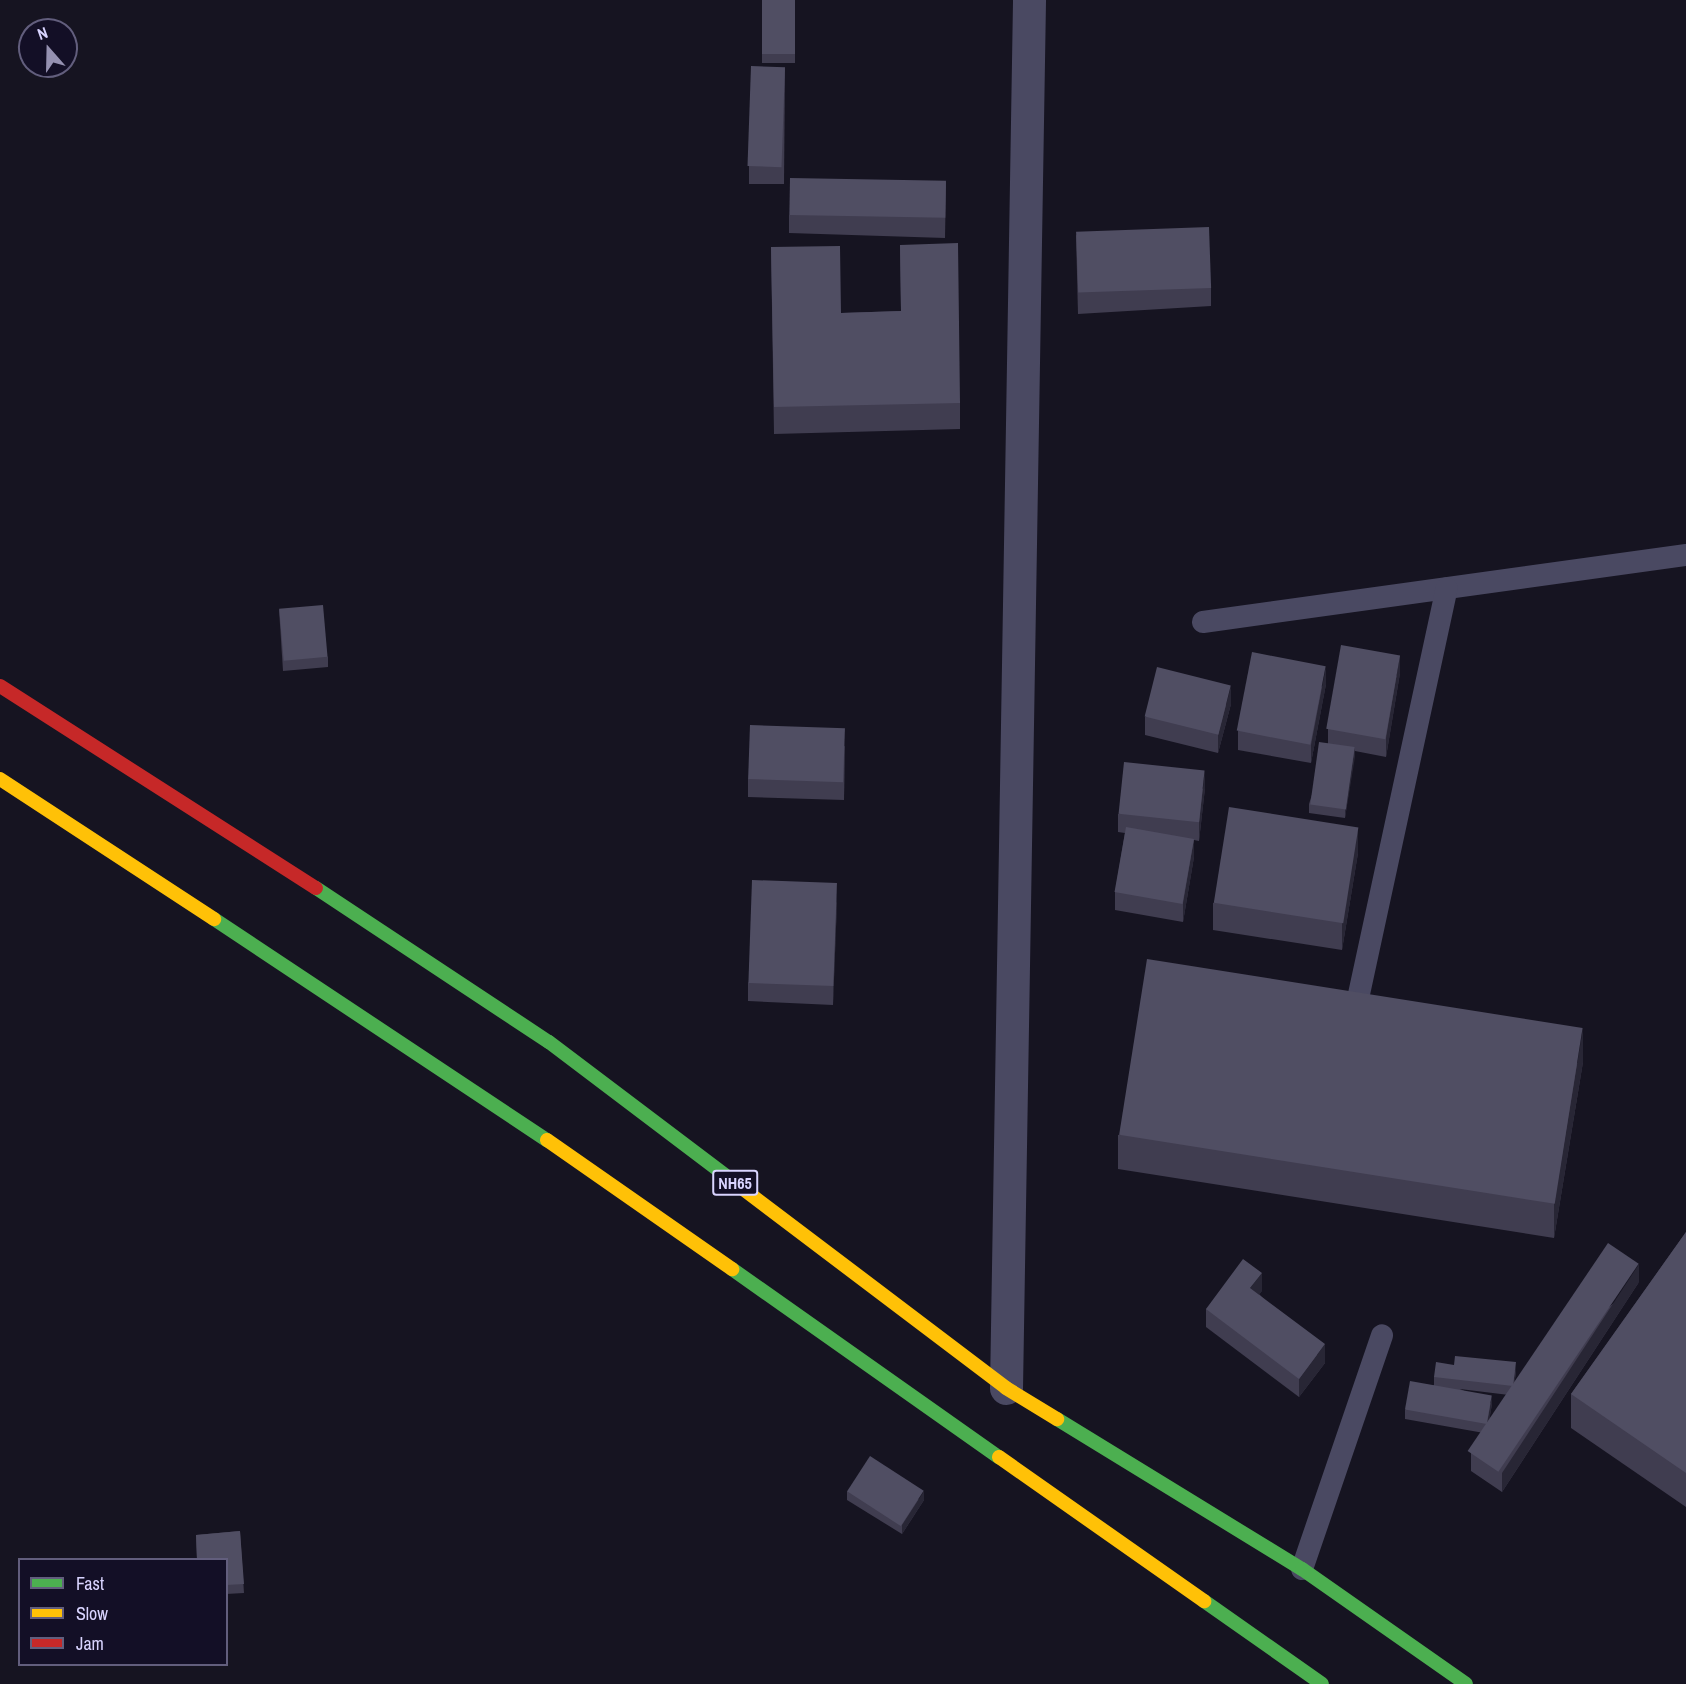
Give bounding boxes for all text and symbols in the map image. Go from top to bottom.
north arrow [18,18,78,78]
text: N [34,21,51,45]
road number: NH65 [711,1170,759,1196]
legend [18,1558,228,1666]
text: Fast [76,1571,104,1596]
text: Slow [76,1601,108,1626]
text: Jam [76,1631,104,1656]

